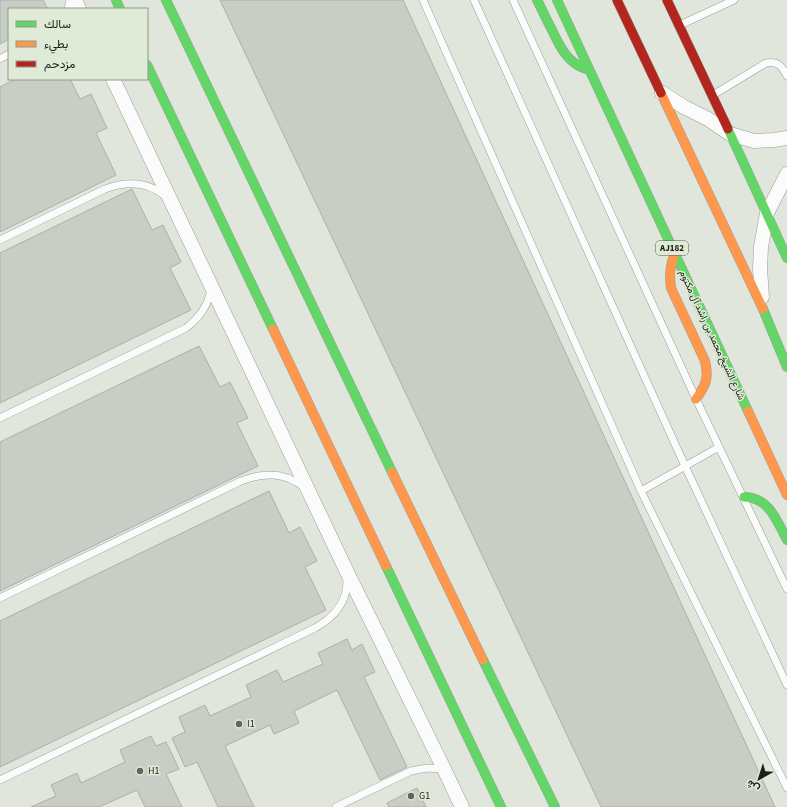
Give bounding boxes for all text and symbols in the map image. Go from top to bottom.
legend [8,8,148,80]
text: سالك [44,16,71,33]
text: بطيء [44,36,68,54]
text: مزدحم [44,56,75,73]
road number: AJ182 [656,241,688,255]
street label: شارع الشيخ محمد بن راشد آل مكتوم [676,268,748,403]
place label: I1 [247,717,255,731]
marker: I1 [234,719,244,729]
north arrow [739,759,779,799]
place label: H1 [148,764,160,778]
marker: H1 [135,766,145,776]
text: ش [743,776,763,796]
place label: G1 [419,789,430,803]
marker: G1 [406,791,416,801]

